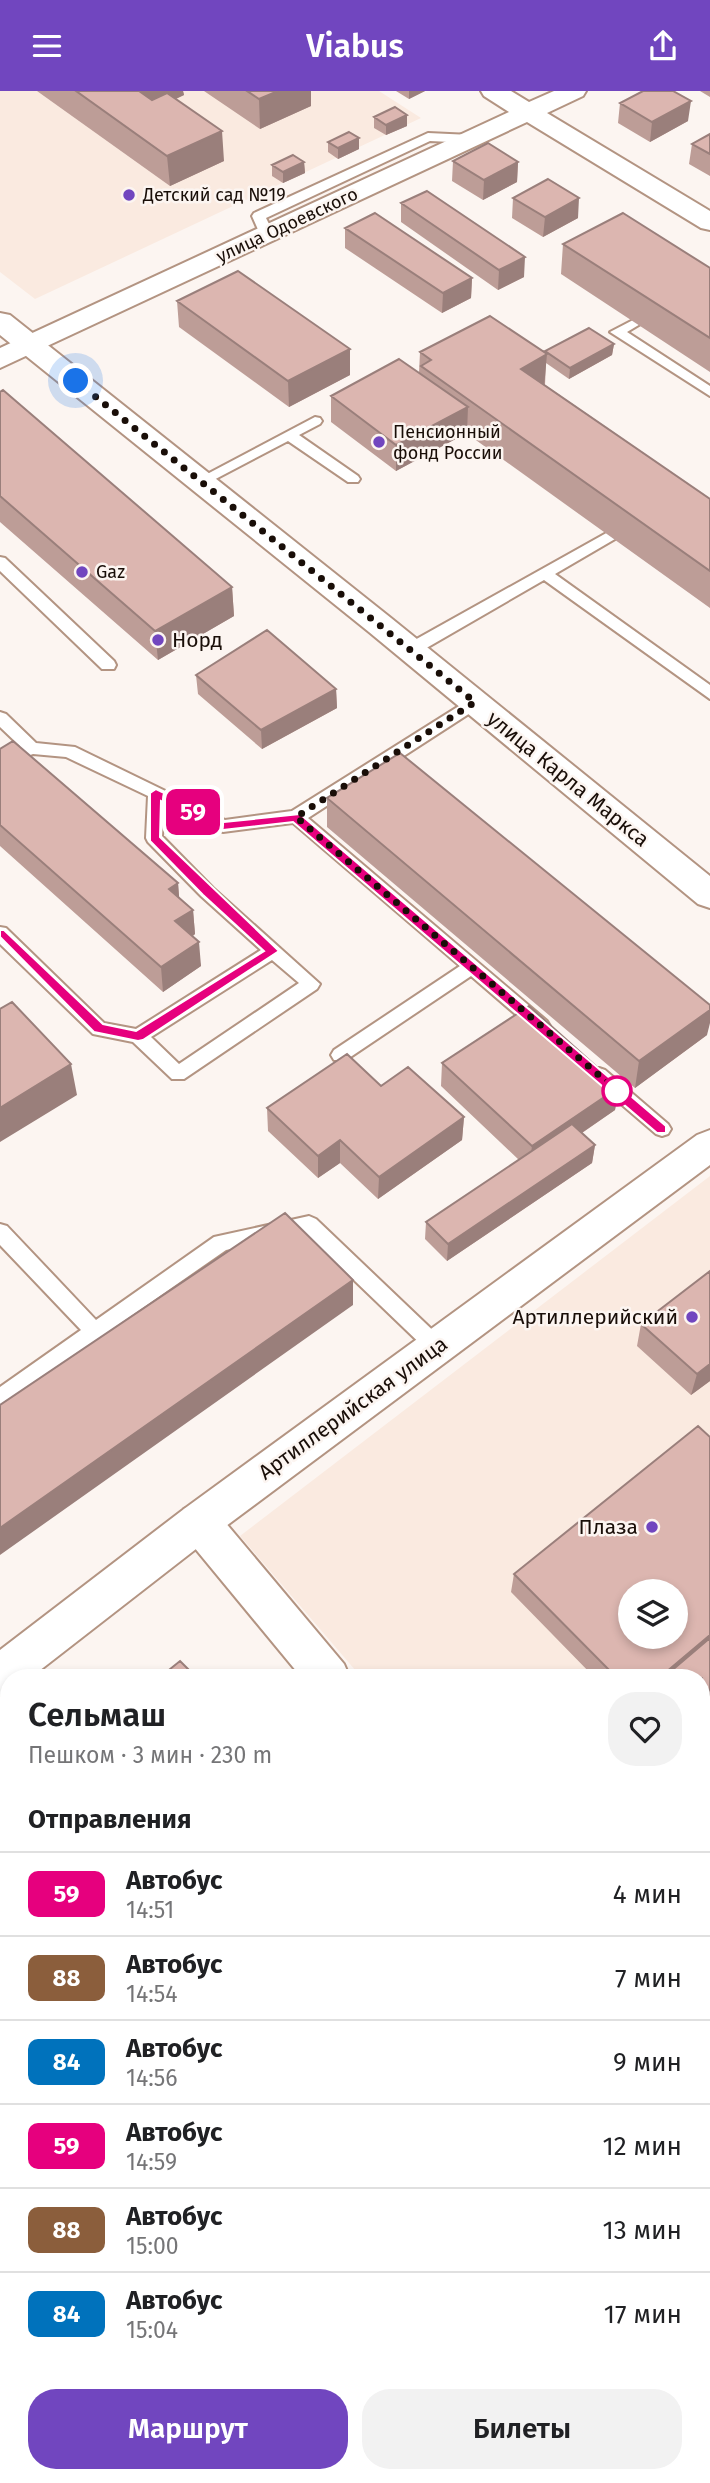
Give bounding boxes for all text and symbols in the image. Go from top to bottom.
icon: menu [28,27,66,65]
text: Viabus [306,27,404,65]
icon: share [644,27,682,65]
street label: улица Одоевского [213,183,361,267]
place label: Детский сад №19 [142,184,286,206]
marker: Детский сад №19 [121,187,137,203]
your location [58,363,93,398]
place label: Пенсионный фонд России [393,421,503,464]
marker: Пенсионный фонд России [371,434,387,450]
place label: Gaz [96,561,125,583]
marker: Gaz [74,564,90,580]
place label: Норд [172,627,223,653]
marker: Норд [150,632,166,648]
street label: улица Карла Маркса [482,706,654,852]
line badge: 59 [162,789,224,835]
text: 59 [180,798,206,826]
unlabelled marker [602,1076,632,1106]
place label: Артиллерийский [512,1304,678,1330]
marker: Артиллерийский [684,1309,700,1325]
street label: Артиллерийская улица [254,1331,452,1485]
place label: Плаза [579,1514,638,1540]
marker: Плаза [644,1519,660,1535]
map controls [618,1579,688,1649]
button: layers [618,1579,688,1649]
button: heart [608,1692,682,1766]
text: Сельмаш [28,1695,166,1735]
text: Пешком · 3 мин · 230 m [28,1741,272,1769]
text: Отправления [28,1804,191,1835]
text: Автобус [126,1865,223,1896]
text: 4 мин [613,1879,682,1910]
text: 59 [54,1880,79,1908]
text: 14:51 [126,1896,174,1924]
text: Автобус [126,1949,223,1980]
text: 7 мин [615,1963,682,1994]
text: 88 [53,1964,80,1992]
text: 14:54 [126,1980,178,2008]
text: Автобус [126,2033,223,2064]
text: 9 мин [613,2047,682,2078]
text: 84 [53,2048,80,2076]
text: 14:56 [126,2064,178,2092]
text: Автобус [126,2117,223,2148]
text: 12 мин [603,2131,682,2162]
text: 59 [54,2132,79,2160]
text: 14:59 [126,2148,177,2176]
text: Автобус [126,2201,223,2232]
text: 13 мин [602,2215,682,2246]
text: 88 [53,2216,80,2244]
text: 15:00 [126,2232,179,2260]
text: Автобус [126,2285,223,2316]
text: 17 мин [604,2299,682,2330]
text: 84 [53,2300,80,2328]
text: 15:04 [126,2316,178,2344]
button: Маршрут [28,2389,348,2469]
button: Билеты [362,2389,682,2469]

